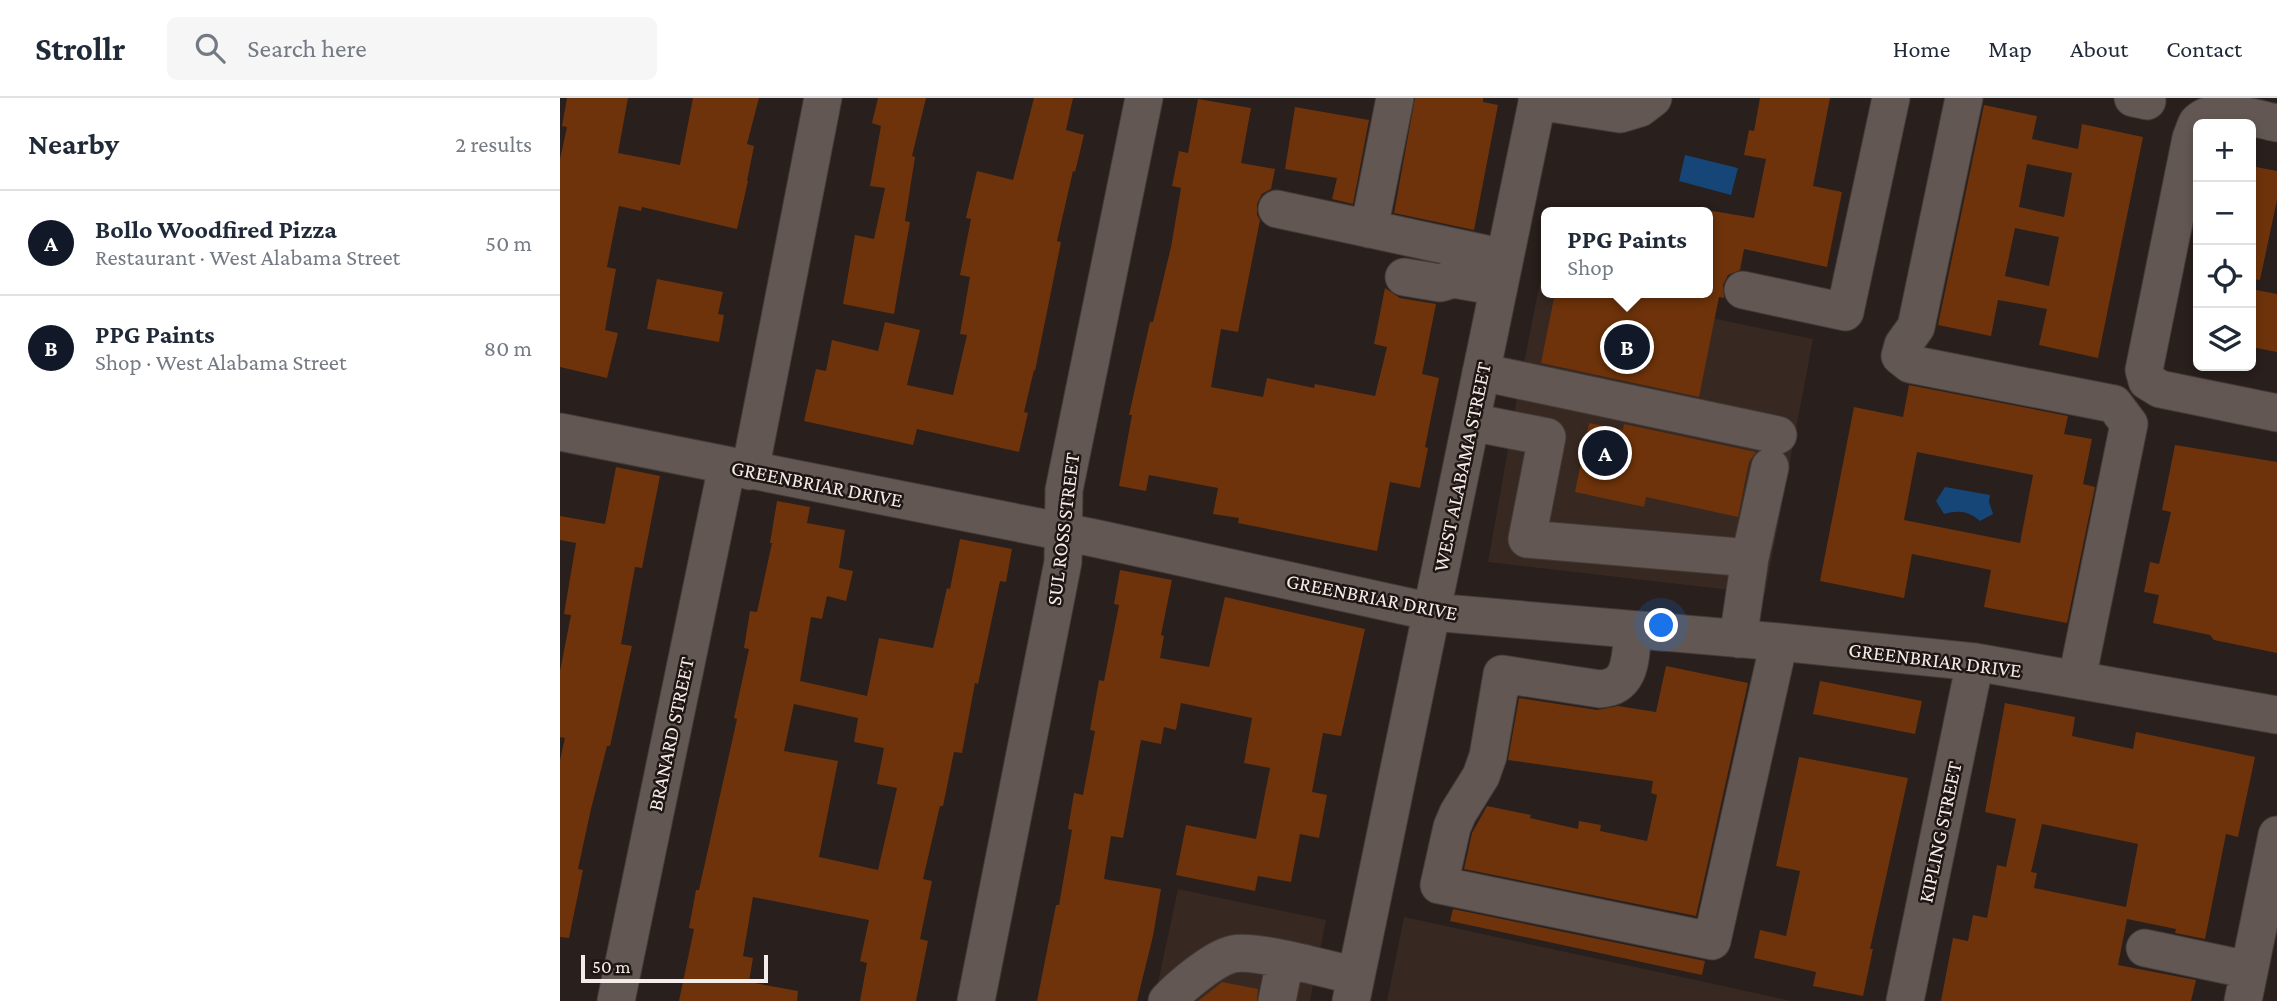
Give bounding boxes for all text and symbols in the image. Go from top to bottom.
search box [167,17,657,80]
icon: search [191,29,229,67]
text: Strollr [35,30,125,67]
text: Search here [247,34,367,63]
text: Home [1893,35,1950,62]
text: Map [1988,35,2032,62]
text: About [2070,35,2128,62]
text: Contact [2166,35,2242,62]
map controls [2193,119,2256,371]
button: + [2193,119,2256,182]
text: Nearby [28,127,119,160]
text: 2 results [455,131,532,157]
button: − [2193,182,2256,245]
popup [1541,207,1713,298]
text: Bollo Woodfired Pizza [95,215,337,244]
text: PPG Paints [1567,225,1687,254]
text: A [44,230,58,256]
text: 50 m [485,230,532,256]
text: Restaurant · West Alabama Street [95,244,400,270]
button: locate [2193,245,2256,308]
text: Shop [1567,254,1614,280]
button: layers [2193,308,2256,371]
text: PPG Paints [95,320,215,349]
pin: B [1604,321,1650,373]
text: B [44,335,58,361]
text: 80 m [484,335,532,361]
text: Shop · West Alabama Street [95,349,347,375]
street label: WEST ALABAMA STREET [1428,359,1496,574]
pin: A [1582,427,1628,479]
street label: SUL ROSS STREET [1042,451,1084,607]
street label: GREENBRIAR DRIVE [729,456,905,512]
street label: GREENBRIAR DRIVE [1284,569,1460,625]
your location [1644,608,1678,642]
street label: GREENBRIAR DRIVE [1847,637,2023,683]
street label: BRANARD STREET [643,654,699,813]
street label: KIPLING STREET [1913,759,1967,905]
scale bar [581,952,768,984]
text: 50 m [592,956,631,977]

